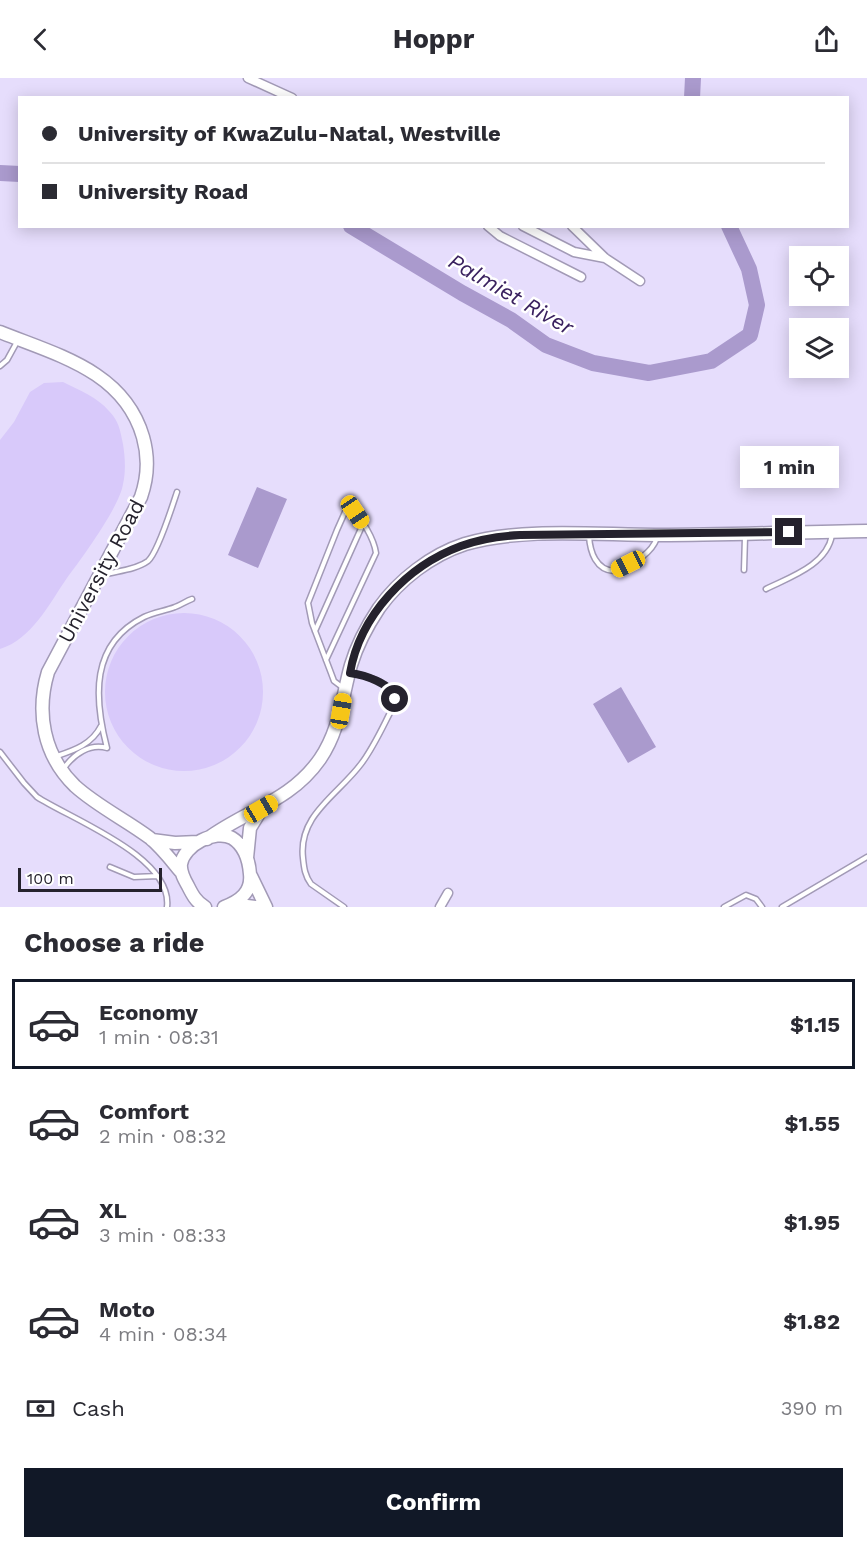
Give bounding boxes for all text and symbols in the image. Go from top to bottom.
icon: back [24,23,57,56]
text: Hoppr [393,23,474,55]
icon: share [810,23,843,56]
text: University of KwaZulu-Natal, Westville [78,121,501,146]
text: University Road [78,179,248,204]
map controls [789,246,849,378]
button: locate [789,246,849,306]
water label: Palmiet River [444,248,579,341]
button: layers [789,318,849,378]
callout: 1 min [740,445,838,487]
text: 1 min [764,455,815,479]
car [337,492,373,532]
street label: University Road [53,495,149,647]
route end [775,518,802,545]
car [608,548,648,580]
route start [381,685,408,712]
car [329,692,353,730]
car [241,792,281,826]
scale bar [18,865,162,893]
text: 100 m [27,869,74,888]
text: Choose a ride [24,927,204,959]
icon: car [27,997,81,1051]
text: Economy [99,1000,198,1025]
text: $1.15 [790,1012,840,1037]
text: 1 min · 08:31 [99,1025,219,1049]
icon: car [27,1096,81,1150]
text: Comfort [99,1099,189,1124]
text: $1.55 [784,1111,840,1136]
text: 2 min · 08:32 [99,1124,226,1148]
icon: car [27,1195,81,1249]
text: XL [99,1198,127,1223]
text: $1.95 [784,1210,840,1235]
text: 3 min · 08:33 [99,1223,226,1247]
icon: car [27,1294,81,1348]
text: Moto [99,1297,155,1322]
text: $1.82 [783,1309,840,1334]
text: 4 min · 08:34 [99,1322,228,1346]
icon: cash [24,1392,57,1425]
text: Cash [72,1396,125,1421]
text: 390 m [781,1396,843,1420]
button: Confirm [24,1468,843,1537]

